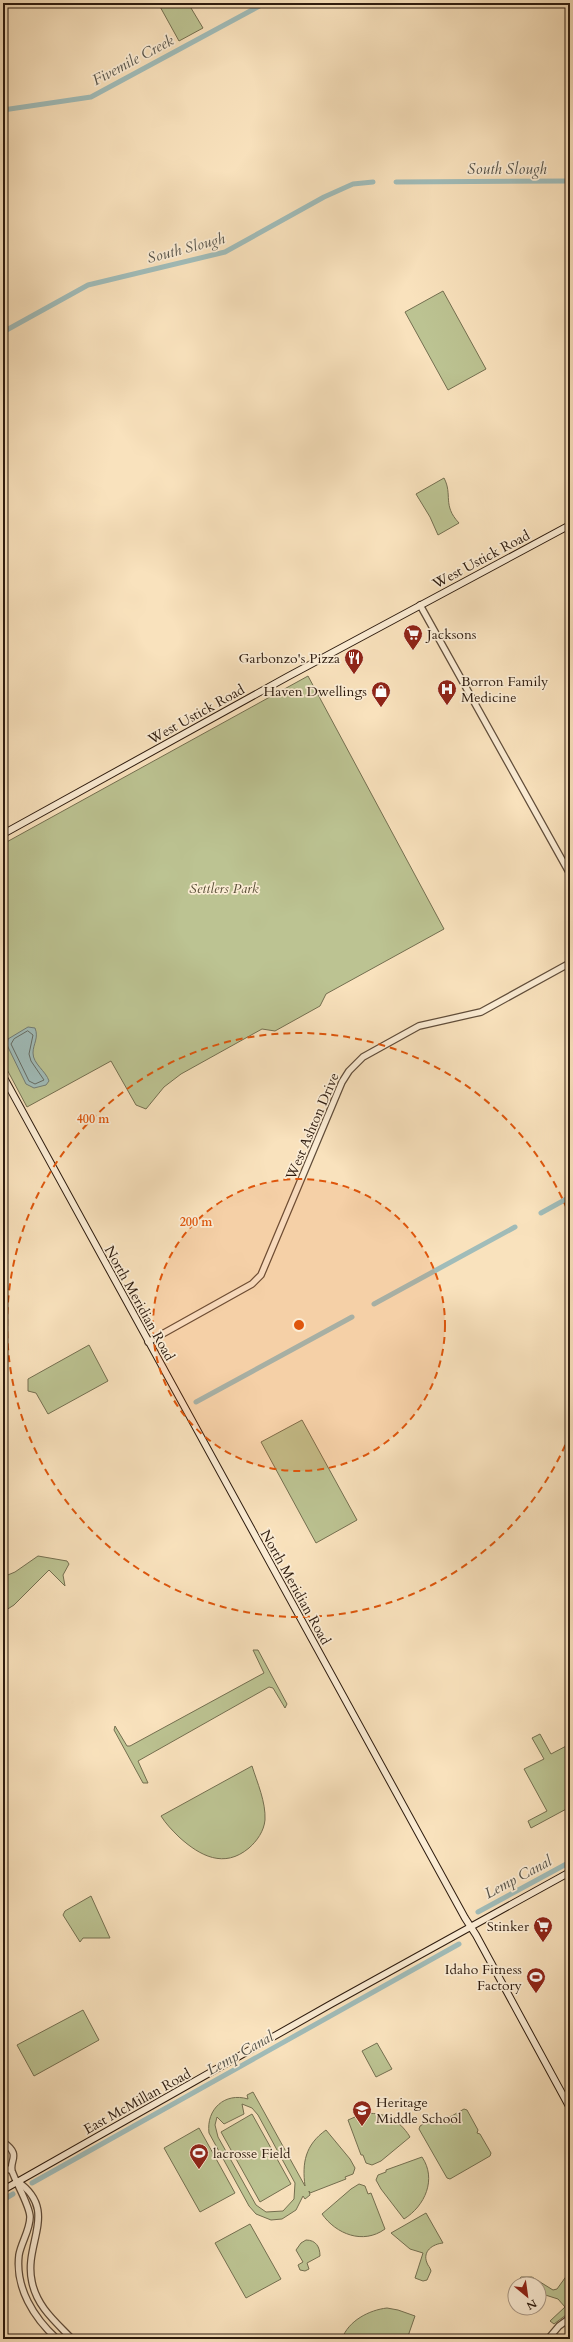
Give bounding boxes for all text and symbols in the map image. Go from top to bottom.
water label: Fivemile Creek [89,30,178,90]
water label: South Slough [467,159,548,179]
water label: South Slough [145,228,228,268]
street label: West Ustick Road [428,526,534,594]
supermarket icon: Jacksons [402,623,424,651]
place label: Jacksons [425,625,477,644]
restaurant icon: Garbonzo's Pizza [343,647,365,675]
place label: Garbonzo's Pizza [239,649,340,668]
place label: Borron Family Medicine [461,672,549,707]
hospital icon: Borron Family Medicine [436,678,458,706]
street label: West Ustick Road [144,680,248,749]
shop icon: Haven Dwellings [370,680,392,708]
place label: Haven Dwellings [264,682,367,701]
park label: Settlers Park [189,879,259,898]
street label: West Ashton Drive [281,1070,344,1184]
text: 400 m [77,1111,110,1127]
text: 200 m [180,1214,213,1230]
street label: North Meridian Road [100,1242,179,1365]
centre of rings [292,1318,306,1332]
street label: North Meridian Road [256,1526,335,1649]
water label: Lemp Canal [481,1851,556,1903]
supermarket icon: Stinker [532,1915,554,1943]
place label: Stinker [487,1917,530,1936]
place label: Idaho Fitness Factory [445,1960,523,1995]
sports icon: Idaho Fitness Factory [525,1966,547,1994]
water label: Lemp Canal [203,2026,278,2080]
street label: East McMillan Road [80,2064,195,2139]
place label: Heritage Middle School [376,2093,462,2128]
school or university icon: Heritage Middle School [351,2099,373,2127]
sports icon: lacrosse Field [188,2142,210,2170]
place label: lacrosse Field [213,2144,291,2163]
north arrow [507,2276,547,2316]
text: N [523,2295,539,2313]

